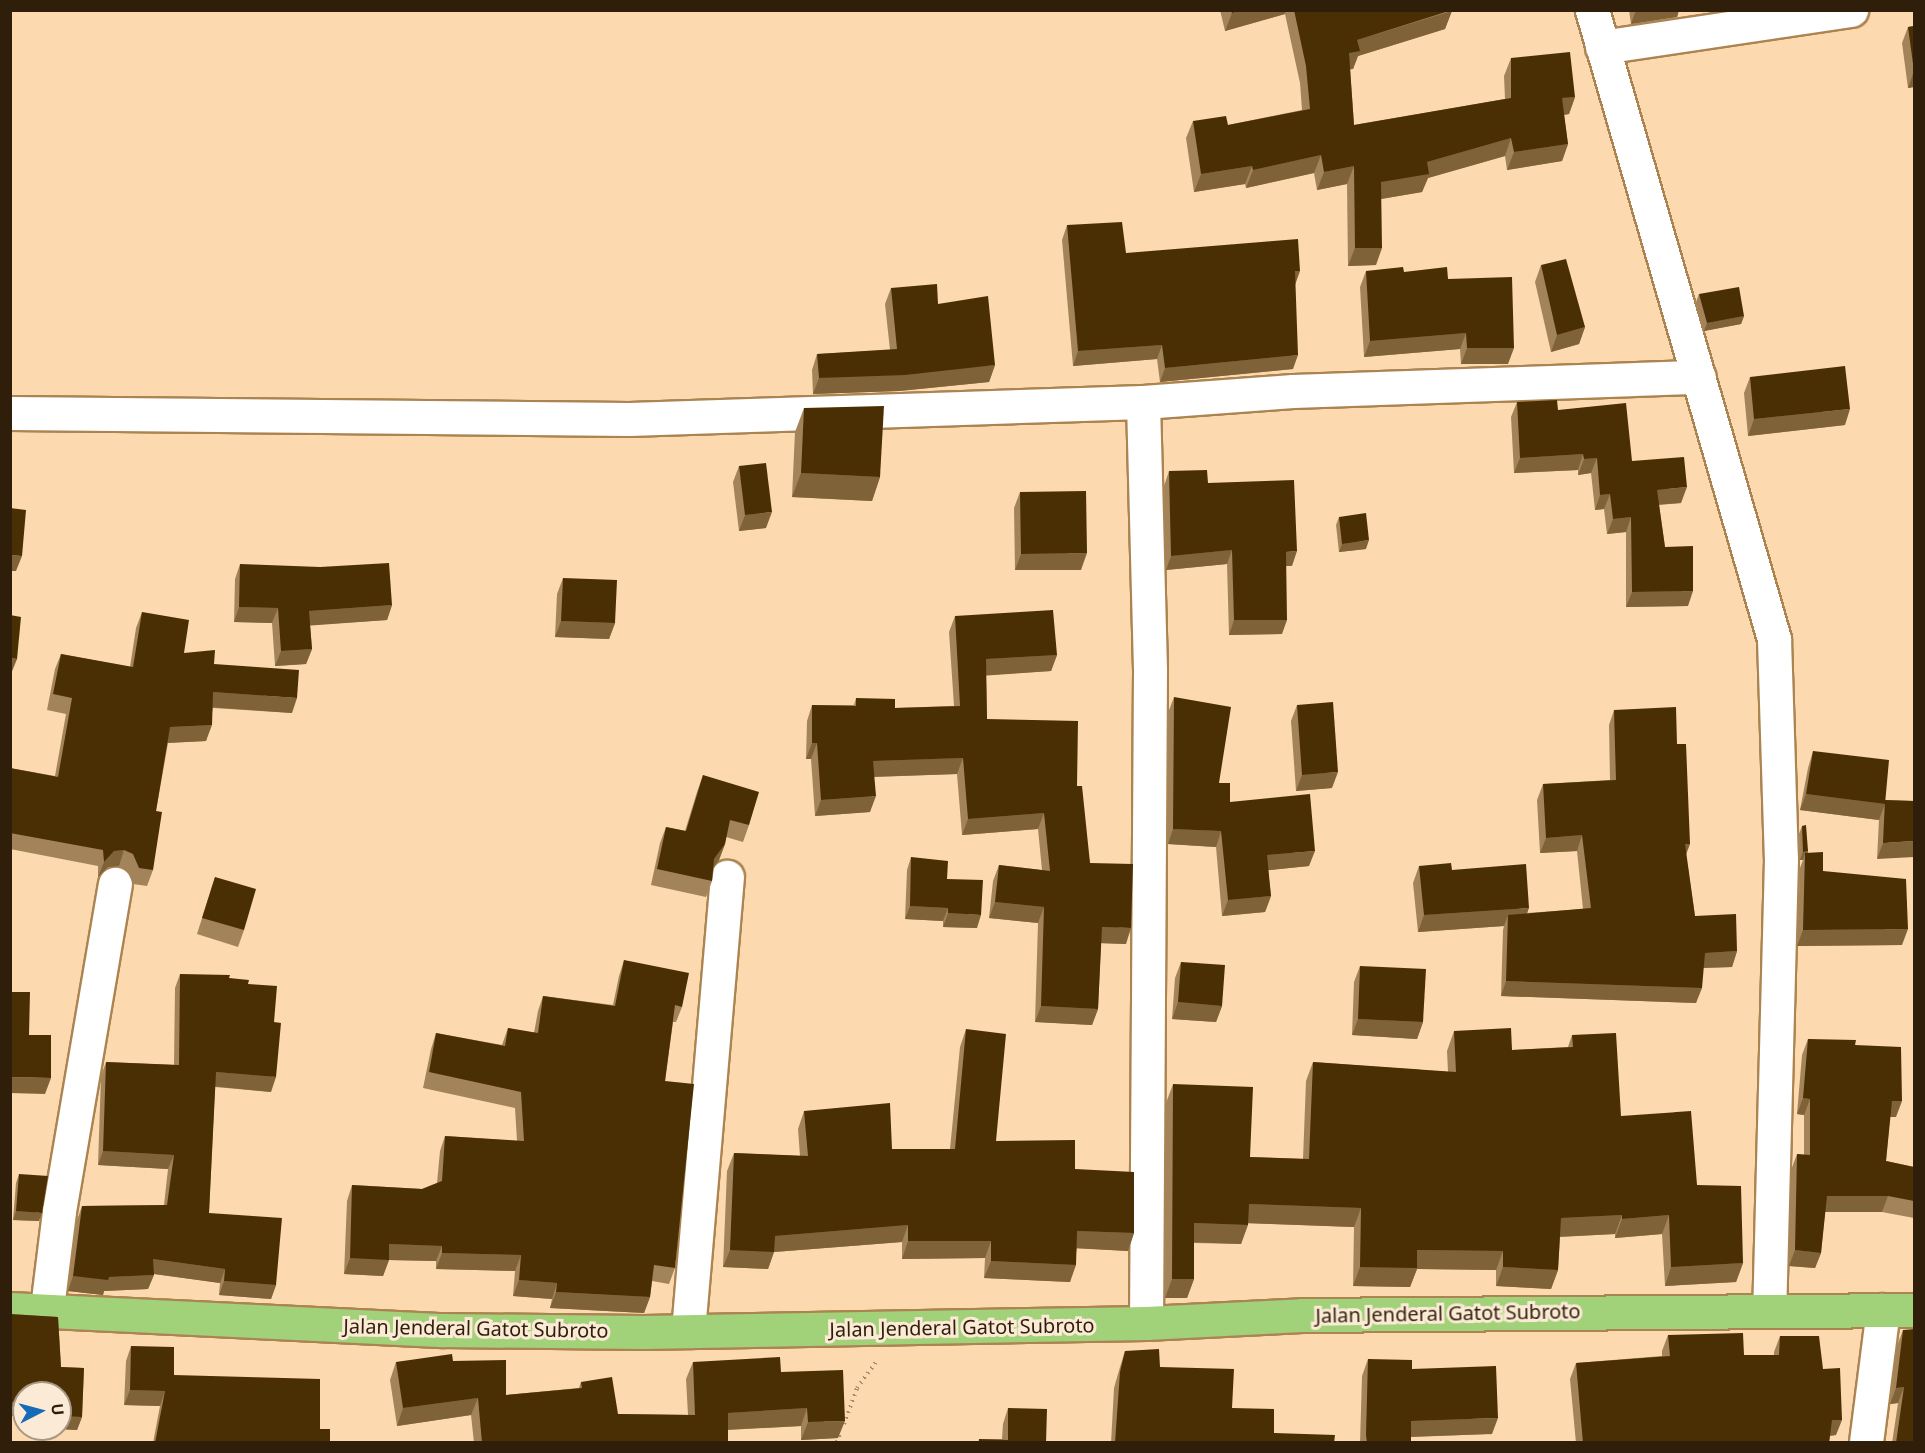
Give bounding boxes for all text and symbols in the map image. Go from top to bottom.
street label: Jalan Jenderal Gatot Subroto [1315,1299,1581,1327]
street label: Jalan Jenderal Gatot Subroto [829,1313,1095,1341]
street label: Jalan Jenderal Gatot Subroto [343,1314,609,1342]
north arrow [12,1381,72,1441]
text: U [46,1402,69,1416]

